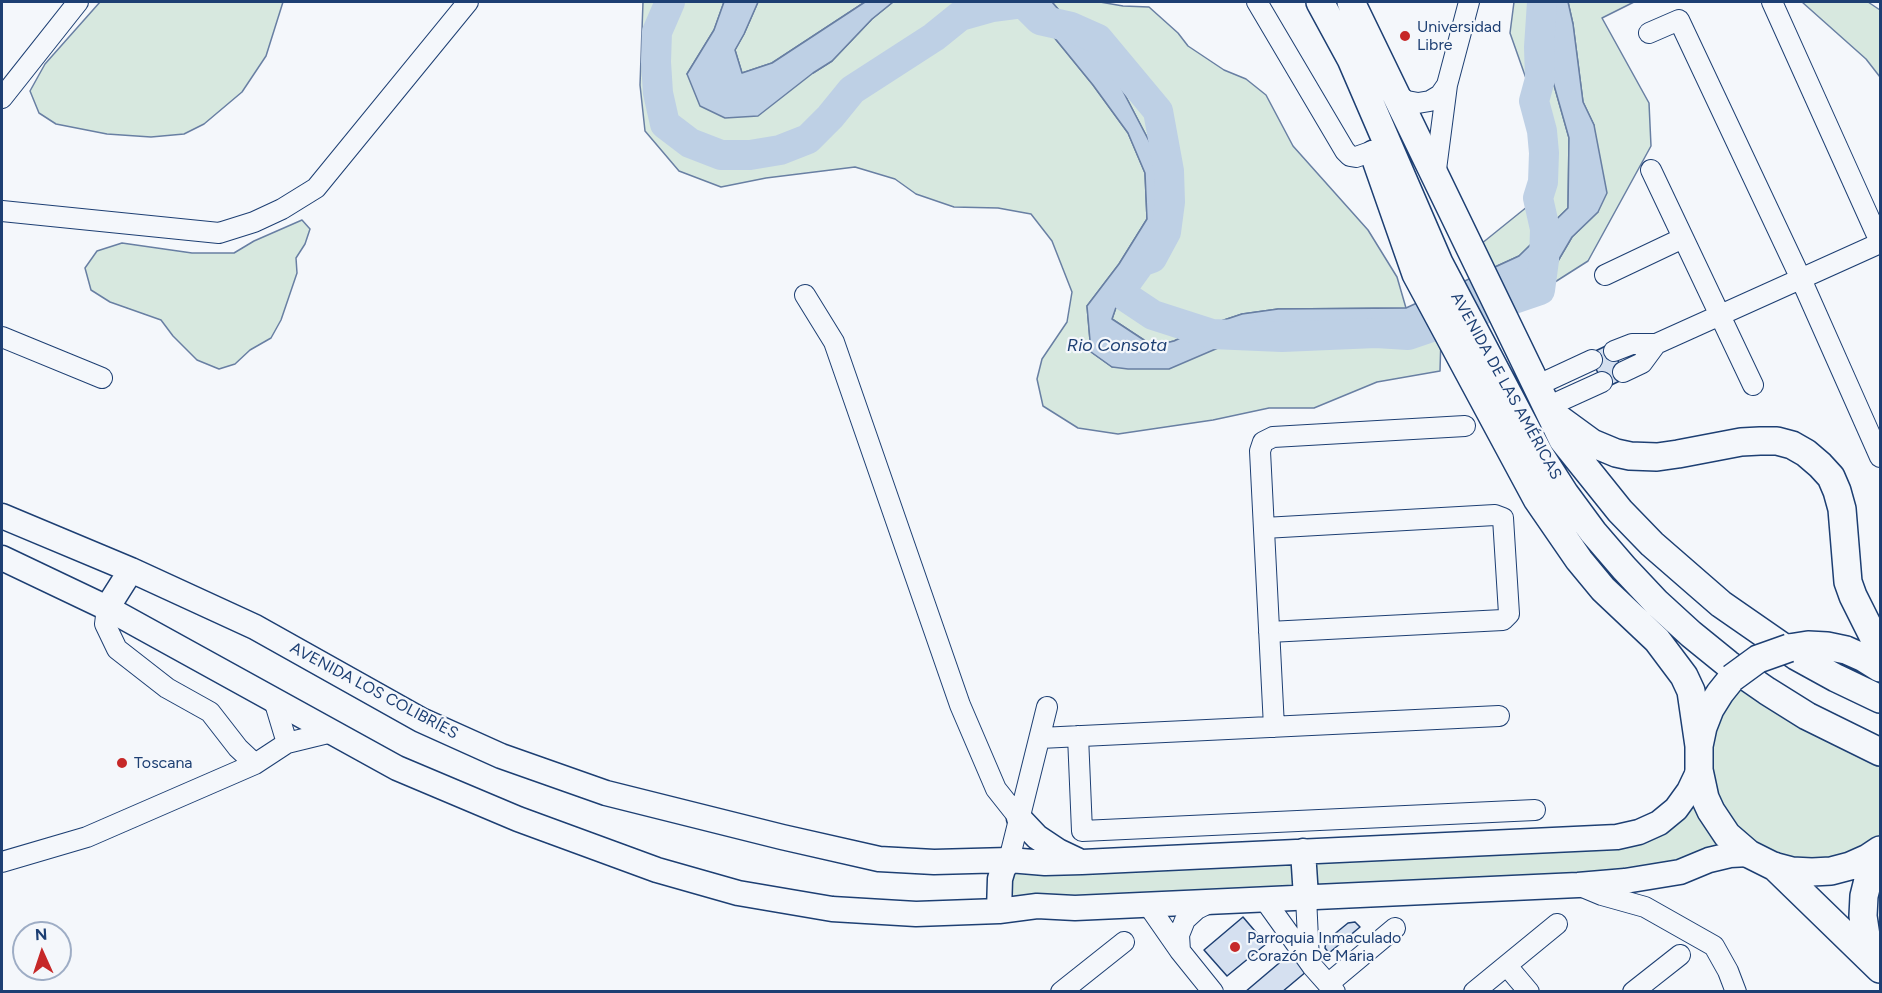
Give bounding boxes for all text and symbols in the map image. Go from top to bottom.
place label: Universidad Libre [1417,17,1501,55]
marker: Universidad Libre [1398,29,1412,43]
street label: AVENIDA DE LAS AMÉRICAS [1446,289,1566,483]
water label: Rio Consota [1067,335,1167,357]
street label: AVENIDA LOS COLIBRÍES [287,639,461,743]
place label: Toscana [134,753,192,773]
marker: Toscana [115,756,129,770]
north arrow [12,921,72,981]
text: N [34,925,48,944]
place label: Parroquia Inmaculado Corazón De Maria [1247,928,1401,966]
marker: Parroquia Inmaculado Corazón De Maria [1228,940,1242,954]

